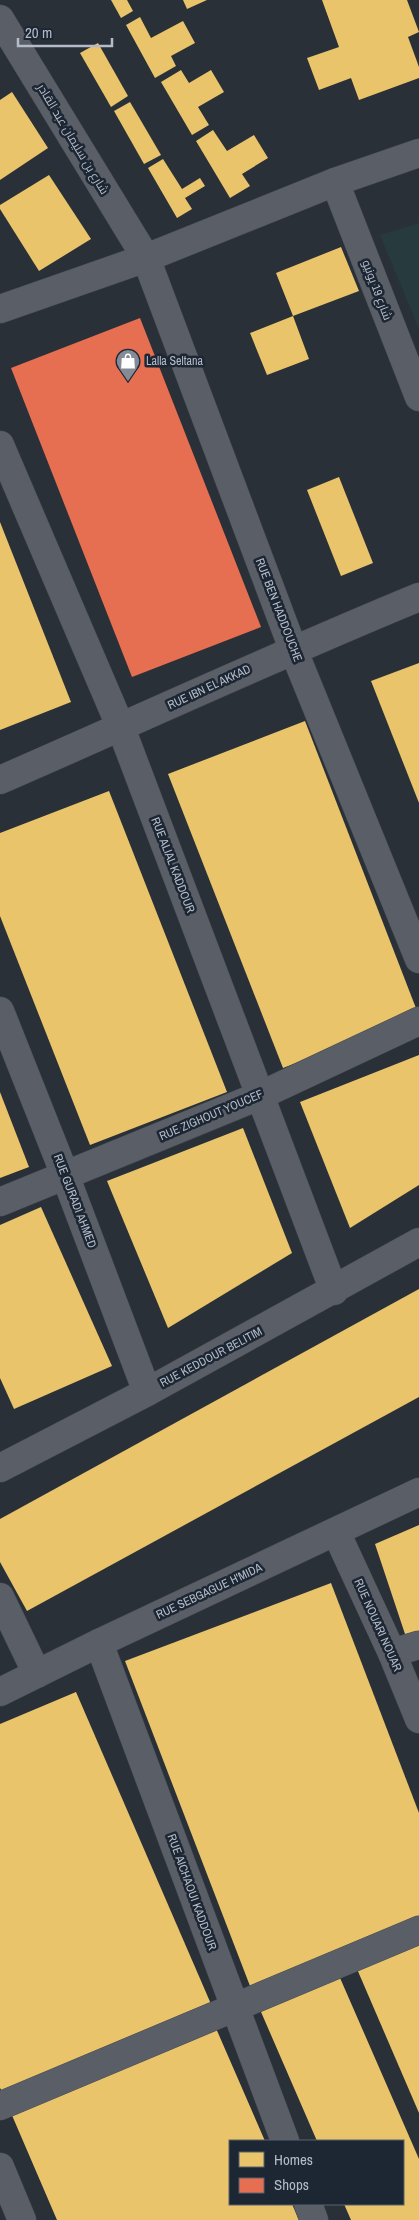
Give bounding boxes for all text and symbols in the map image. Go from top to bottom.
scale bar [18,15,111,47]
text: 20 m [25,22,52,43]
street label: شارع بن سليمان عبد القادر [33,80,112,197]
street label: شارع 19 يونيو [358,257,396,323]
shop icon: Lalla Seltana [115,348,141,382]
place label: Lalla Seltana [146,353,203,369]
street label: RUE BEN HADDOUCHE [252,556,306,664]
street label: RUE IBN EL AKKAD [165,661,253,713]
street label: RUE ALIAL KADDOUR [147,815,199,915]
street label: RUE ZIGHOUT YOUCEF [157,1086,265,1144]
street label: RUE GURADI AHMED [50,1152,100,1250]
street label: RUE KEDDOUR BELITIM [157,1323,265,1391]
street label: RUE SEBGAGUE H'MIDA [153,1559,265,1623]
street label: RUE NOUARI NOUAR [350,1576,406,1674]
street label: RUE AICHAOUI KADDOUR [164,1832,220,1952]
legend [229,2140,404,2205]
text: Homes [274,2149,313,2170]
text: Shops [274,2174,309,2195]

